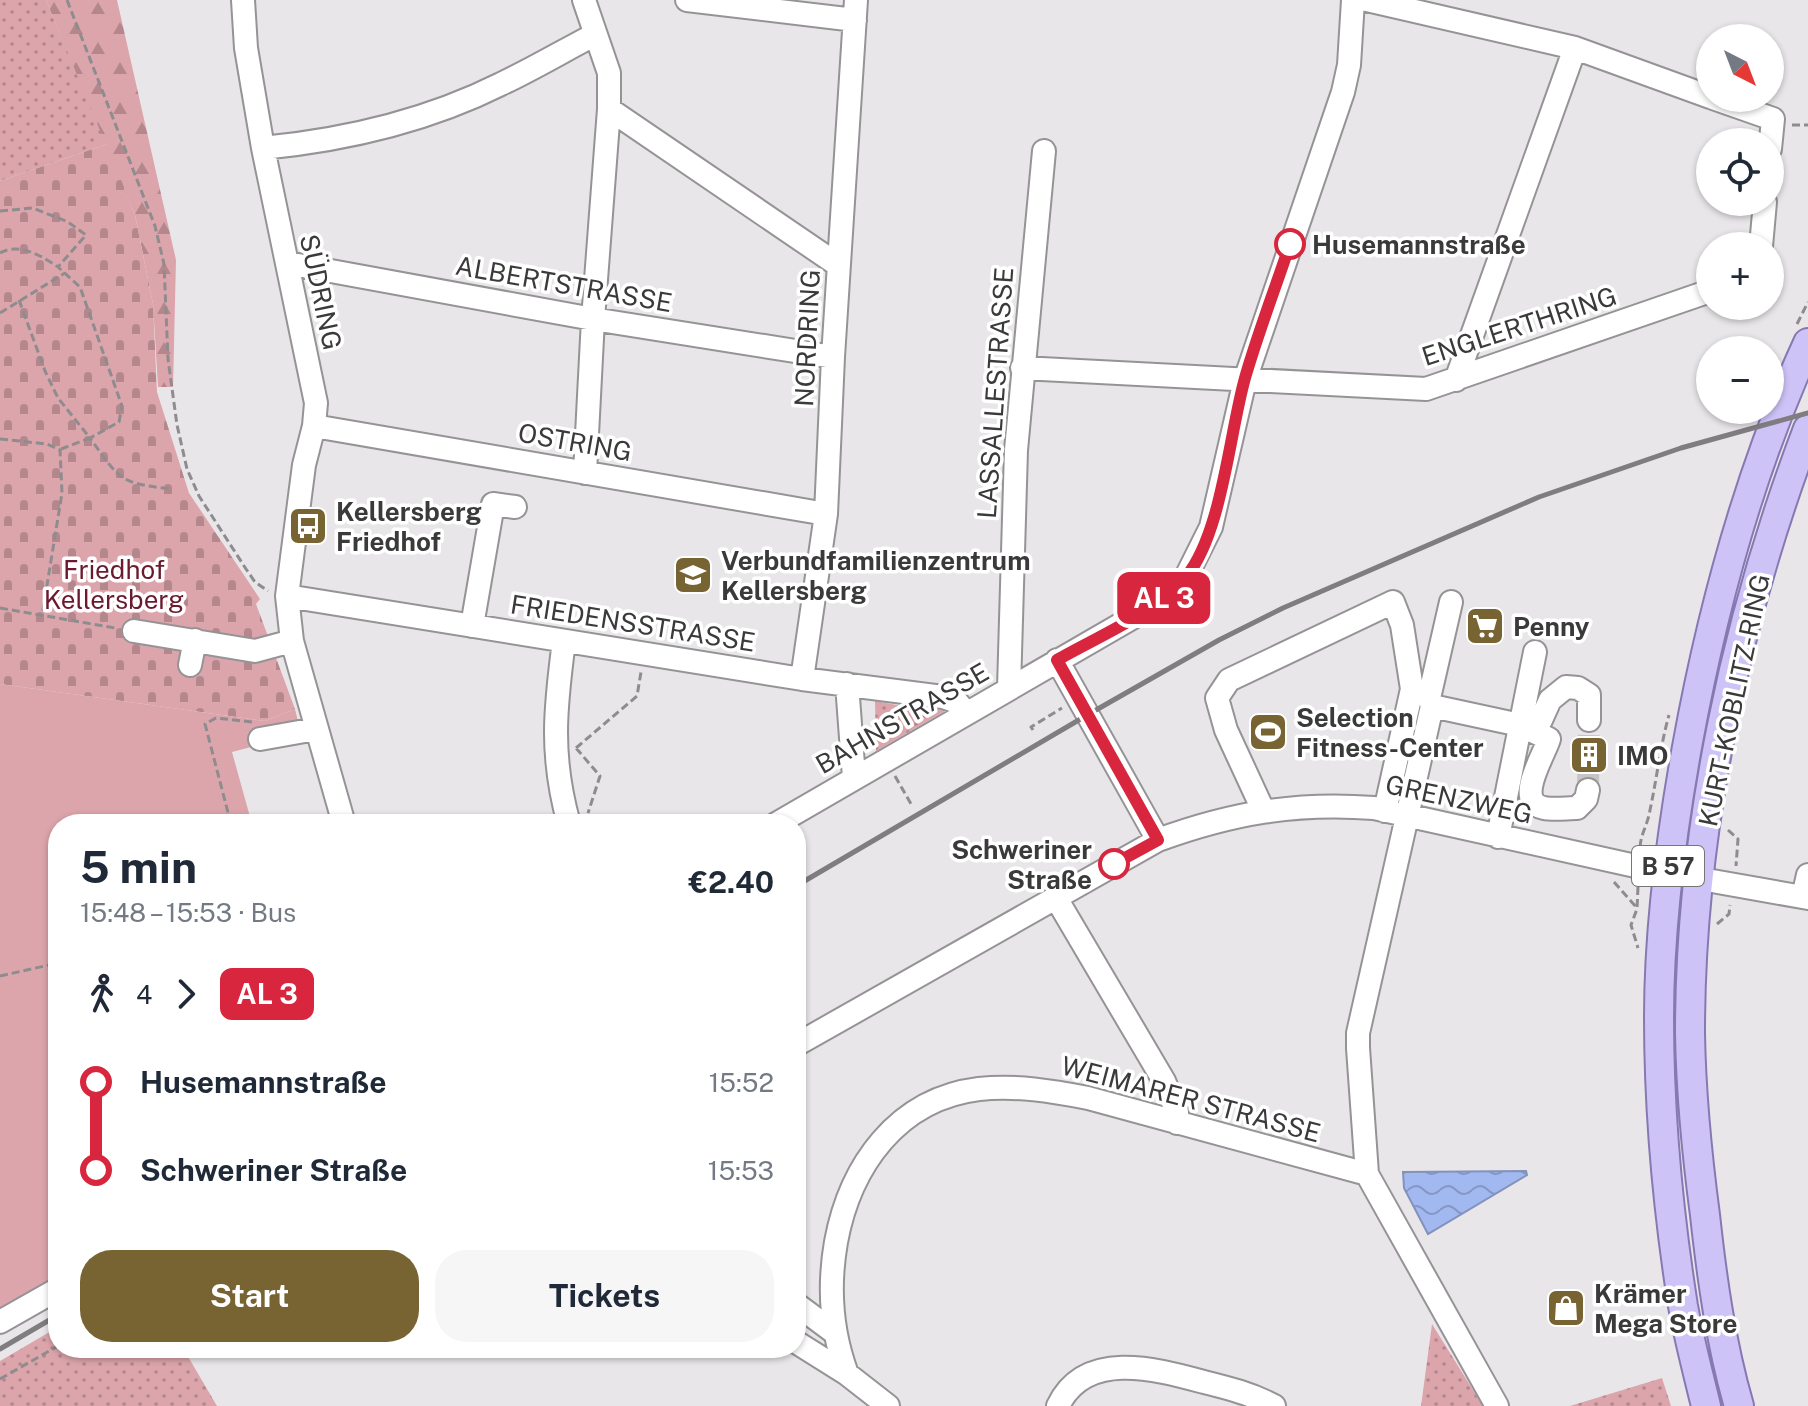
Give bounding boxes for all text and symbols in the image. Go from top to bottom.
north arrow [1696,24,1784,112]
map controls [1696,24,1784,424]
button: locate [1696,128,1784,216]
marker: Husemannstraße [1275,229,1305,259]
place label: Husemannstraße [1312,229,1526,260]
street label: SÜDRING [294,231,348,353]
button: + [1696,232,1784,320]
street label: ALBERTSTRASSE [453,250,675,318]
street label: LASSALLESTRASSE [971,266,1019,520]
street label: NORDRING [788,268,826,408]
street label: ENGLERTHRING [1418,280,1620,372]
button: − [1696,336,1784,424]
street label: OSTRING [516,417,634,467]
place label: Kellersberg Friedhof [336,496,482,557]
bus stop icon: Kellersberg Friedhof [287,505,329,547]
place label: Verbundfamilienzentrum Kellersberg [721,545,1030,606]
park label: Friedhof Kellersberg [44,554,184,615]
school or university icon: Verbundfamilienzentrum Kellersberg [672,554,714,596]
street label: KURT-KOBLITZ-RING [1692,571,1776,829]
line badge: AL 3 [1108,572,1220,624]
text: AL 3 [1133,581,1195,614]
street label: FRIEDENSSTRASSE [508,588,758,658]
supermarket icon: Penny [1464,605,1506,647]
place label: Penny [1513,611,1590,642]
street label: BAHNSTRASSE [810,656,994,780]
place label: Selection Fitness-Center [1296,702,1484,763]
sports icon: Selection Fitness-Center [1247,711,1289,753]
building icon: IMO [1568,734,1610,776]
place label: IMO [1617,740,1669,771]
street label: GRENZWEG [1383,768,1535,830]
place label: Schweriner Straße [951,834,1092,895]
text: 5 min [80,841,197,893]
road number: B 57 [1632,846,1704,886]
marker: Schweriner Straße [1099,849,1129,879]
text: €2.40 [688,864,774,900]
text: 15:48 – 15:53 · Bus [80,897,296,928]
icon: walk [80,972,124,1016]
icon: forward [164,972,208,1016]
text: AL 3 [236,977,298,1010]
text: 4 [136,979,152,1010]
street label: WEIMARER STRASSE [1058,1049,1324,1149]
text: Husemannstraße [140,1064,387,1100]
text: 15:52 [709,1067,774,1098]
text: Schweriner Straße [140,1152,407,1188]
text: 15:53 [708,1155,774,1186]
button: Start [80,1250,419,1342]
button: Tickets [435,1250,774,1342]
place label: Krämer Mega Store [1594,1278,1737,1339]
shop icon: Krämer Mega Store [1545,1287,1587,1329]

